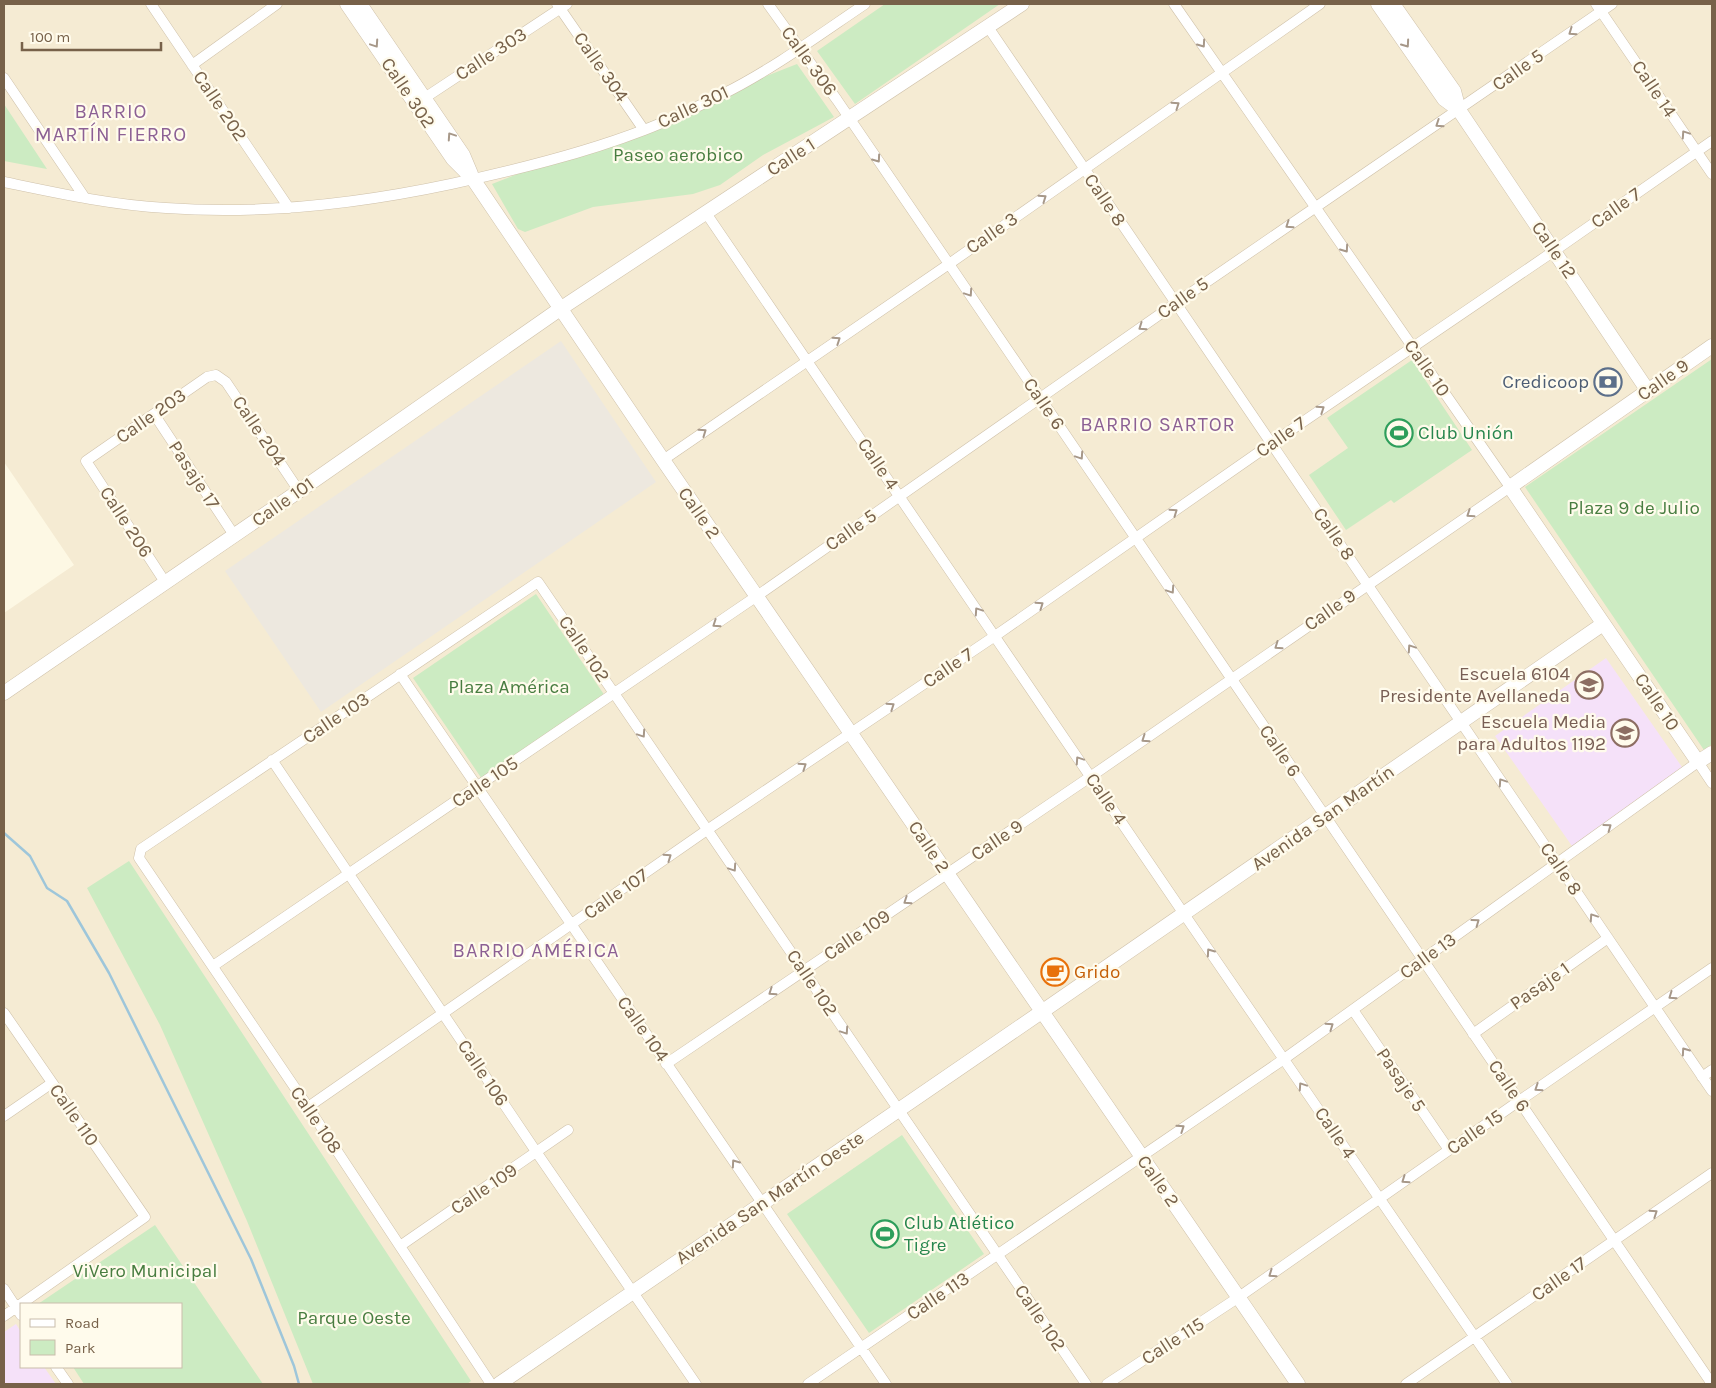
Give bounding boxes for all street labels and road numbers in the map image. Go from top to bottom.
street label: Calle 306 [776,22,842,100]
street label: Calle 303 [451,23,531,85]
street label: Calle 304 [569,28,633,106]
street label: Calle 5 [1488,44,1548,96]
street label: Calle 302 [376,53,440,133]
street label: Calle 14 [1627,56,1681,122]
street label: Calle 202 [188,67,252,145]
street label: Calle 301 [654,81,732,133]
street label: Calle 1 [763,133,819,181]
street label: Calle 8 [1079,170,1131,230]
street label: Calle 7 [1587,183,1645,233]
street label: Calle 3 [962,207,1022,259]
street label: Calle 12 [1527,217,1581,283]
street label: Calle 5 [1153,272,1213,324]
street label: Calle 10 [1399,335,1455,401]
street label: Calle 9 [1633,354,1693,406]
street label: Calle 6 [1019,374,1069,434]
street label: Calle 203 [112,384,190,448]
street label: Calle 204 [228,392,291,471]
street label: Calle 7 [1252,412,1310,462]
street label: Calle 4 [853,434,903,494]
street label: Pasaje 17 [164,437,224,513]
street label: Calle 101 [248,473,318,531]
street label: Calle 206 [95,482,157,562]
street label: Calle 2 [673,483,725,543]
street label: Calle 5 [821,504,881,556]
street label: Calle 8 [1308,504,1360,564]
street label: Calle 9 [1300,584,1360,636]
street label: Calle 102 [554,612,614,686]
street label: Calle 7 [919,643,977,693]
street label: Calle 10 [1630,669,1684,735]
street label: Calle 103 [298,688,374,748]
street label: Calle 6 [1255,721,1305,781]
street label: Calle 105 [448,752,522,812]
street label: Avenida San Martín [1248,761,1398,875]
street label: Calle 4 [1081,769,1131,829]
street label: Calle 9 [967,815,1027,865]
street label: Calle 2 [904,817,954,877]
street label: Calle 8 [1535,839,1587,899]
street label: Calle 107 [580,864,652,924]
street label: Calle 109 [820,905,894,965]
street label: Calle 13 [1395,928,1461,984]
street label: Calle 102 [782,946,842,1020]
street label: Pasaje 1 [1506,958,1574,1014]
street label: Calle 104 [612,992,674,1066]
street label: Calle 106 [453,1036,513,1110]
street label: Pasaje 5 [1372,1044,1430,1116]
street label: Calle 6 [1484,1056,1534,1116]
street label: Calle 110 [45,1080,103,1150]
street label: Calle 108 [286,1082,346,1158]
street label: Calle 4 [1310,1103,1360,1163]
street label: Calle 15 [1442,1105,1508,1159]
street label: Avenida San Martín Oeste [672,1127,868,1269]
street label: Calle 2 [1132,1151,1184,1211]
street label: Calle 109 [447,1159,521,1219]
street label: Calle 17 [1527,1252,1591,1306]
street label: Calle 113 [903,1267,973,1325]
street label: Calle 102 [1010,1281,1070,1355]
street label: Calle 115 [1138,1313,1208,1369]

